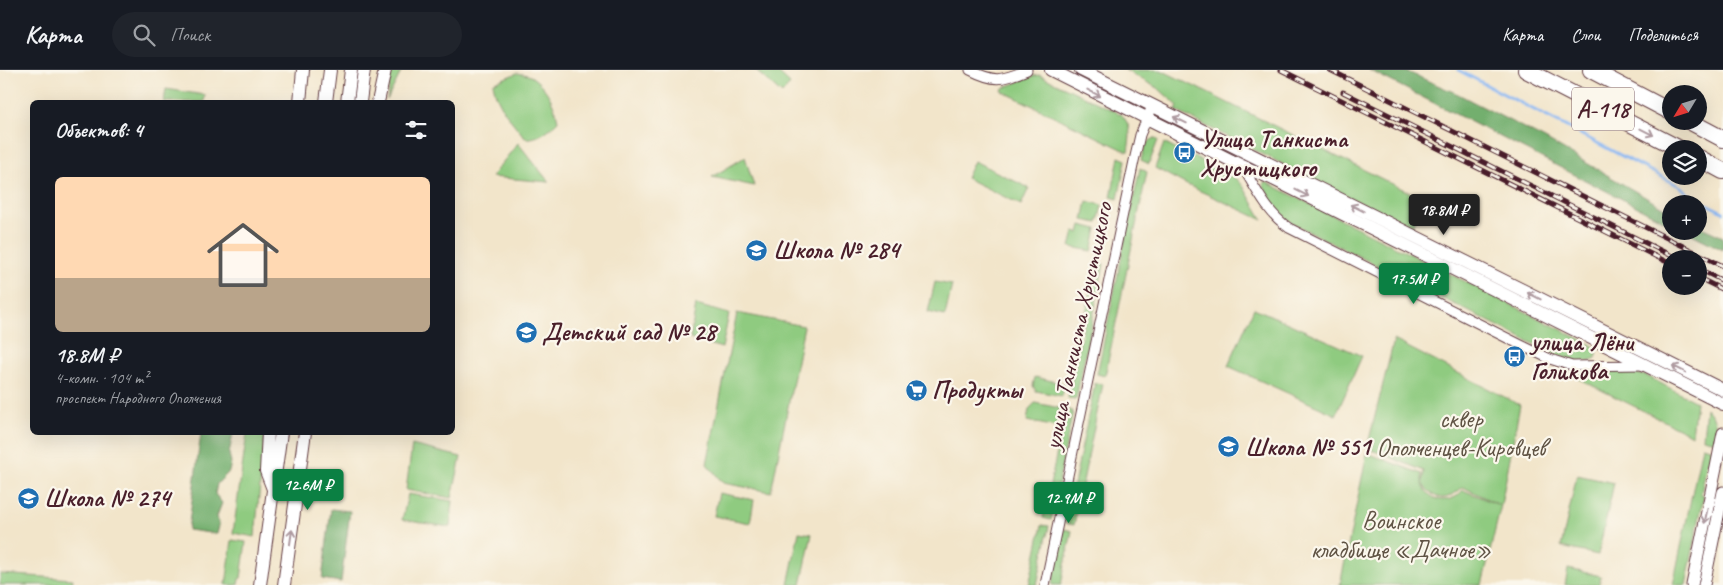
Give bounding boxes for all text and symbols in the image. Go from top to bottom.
search box [112,12,462,57]
text: Карта [25,20,82,50]
icon: search [130,21,158,49]
text: Поиск [170,23,210,47]
text: Карта [1502,24,1543,46]
text: Слои [1571,24,1600,46]
text: Поделиться [1628,24,1698,46]
north arrow [1662,85,1708,130]
map controls [1662,85,1707,295]
one-way arrow [1086,88,1101,98]
road number: А-118 [1572,88,1634,130]
one-way arrow [1173,115,1188,125]
icon: filters [402,116,430,144]
text: Объектов: 4 [55,117,143,143]
place label: Улица Танкиста Хрустицкого [1200,123,1350,184]
one-way arrow [1639,128,1654,137]
button: layers [1662,140,1707,185]
bus stop icon: Улица Танкиста Хрустицкого [1172,141,1196,165]
one-way arrow [1294,189,1309,198]
pin: 18.8M ₽ [1398,194,1490,236]
button: + [1662,195,1707,240]
street label: улица Танкиста Хрустицкого [1036,198,1120,455]
text: 18.8M ₽ [1420,200,1468,220]
one-way arrow [1350,203,1365,212]
icon: home [198,210,288,300]
place label: Школа № 284 [773,234,902,266]
school or university icon: Школа № 284 [745,238,769,262]
button: − [1662,250,1707,295]
pin: 17.5M ₽ [1368,262,1460,305]
text: 17.5M ₽ [1390,269,1438,289]
one-way arrow [1527,291,1542,300]
place label: Детский сад № 28 [542,316,719,348]
school or university icon: Детский сад № 28 [514,320,538,344]
place label: улица Лёни Голикова [1529,326,1635,387]
text: 18.8M ₽ [55,342,119,368]
bus stop icon: улица Лёни Голикова [1503,344,1527,368]
one-way arrow [1672,364,1687,374]
text: 4-комн. · 104 m² [55,368,148,388]
place label: Продукты [932,374,1024,406]
supermarket icon: Продукты [904,378,928,402]
text: проспект Народного Ополчения [55,388,221,408]
park label: сквер Ополченцев-Кировцев [1376,403,1552,464]
place label: Школа № 551 [1245,431,1373,463]
school or university icon: Школа № 551 [1217,435,1241,459]
pin: 12.6M ₽ [262,468,354,511]
text: 12.6M ₽ [284,475,332,495]
place label: Школа № 274 [44,482,173,514]
pin: 12.9M ₽ [1023,482,1115,524]
school or university icon: Школа № 274 [16,486,40,510]
text: 12.9M ₽ [1045,488,1093,508]
park label: Воинское кладбище «Дачное» [1310,505,1492,566]
one-way arrow [1701,507,1710,523]
one-way arrow [286,529,296,545]

